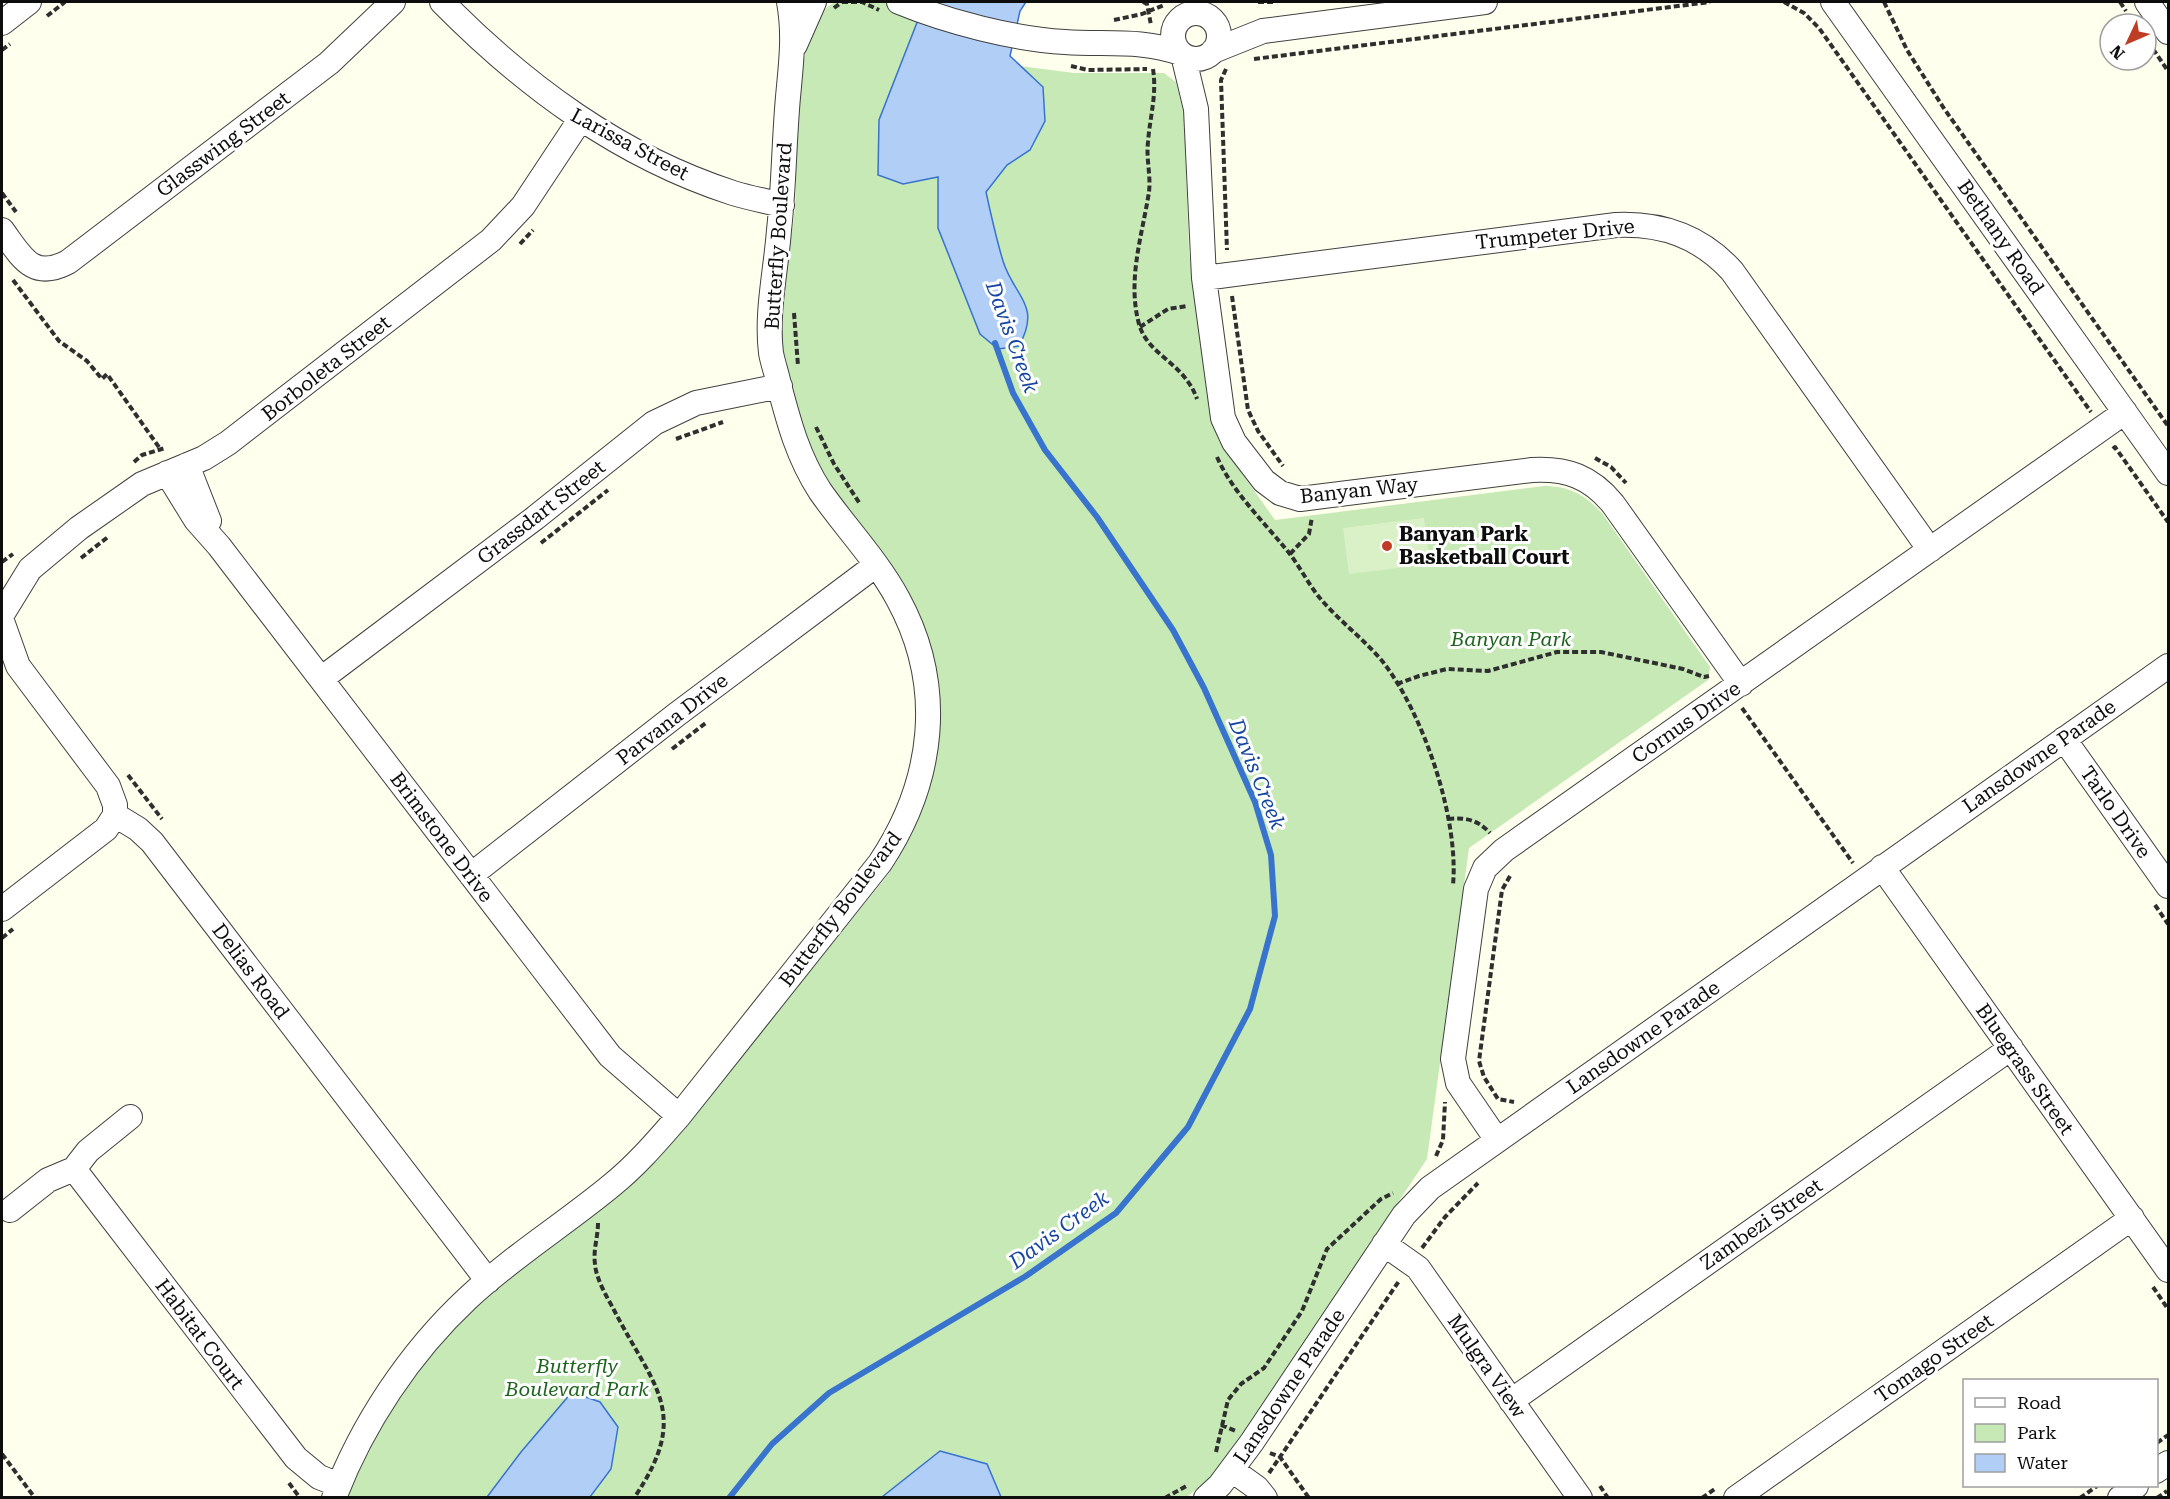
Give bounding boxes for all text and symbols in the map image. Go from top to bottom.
north arrow [2098,12,2158,72]
text: N [2106,41,2129,63]
street label: Glasswing Street [152,86,295,202]
street label: Larissa Street [567,103,694,185]
street label: Butterfly Boulevard [759,141,797,331]
street label: Bethany Road [1953,175,2049,299]
street label: Trumpeter Drive [1474,214,1636,254]
water label: Davis Creek [980,277,1043,397]
street label: Borboleta Street [257,310,396,426]
street label: Grassdart Street [472,454,610,569]
street label: Banyan Way [1299,472,1419,508]
place label: Banyan Park Basketball Court [1399,522,1569,569]
marker: Banyan Park Basketball Court [1380,539,1394,553]
park label: Banyan Park [1450,627,1571,651]
street label: Parvana Drive [611,668,733,770]
street label: Cornus Drive [1627,676,1745,768]
street label: Lansdowne Parade [1958,694,2120,818]
water label: Davis Creek [1224,714,1290,833]
street label: Tarlo Drive [2076,761,2156,863]
street label: Brimstone Drive [385,767,499,907]
street label: Butterfly Boulevard [774,827,906,991]
street label: Delias Road [207,918,295,1024]
street label: Lansdowne Parade [1562,975,1724,1099]
street label: Bluegrass Street [1971,999,2079,1140]
street label: Zambezi Street [1695,1173,1827,1275]
water label: Davis Creek [1004,1186,1114,1275]
street label: Habitat Court [151,1274,250,1394]
street label: Lansdowne Parade [1228,1304,1350,1468]
street label: Tomago Street [1870,1308,1998,1408]
street label: Mulgra View [1443,1310,1532,1423]
park label: Butterfly Boulevard Park [504,1354,649,1401]
legend [1963,1379,2158,1487]
text: Road [2017,1392,2062,1413]
text: Park [2017,1422,2057,1443]
text: Water [2017,1452,2068,1473]

